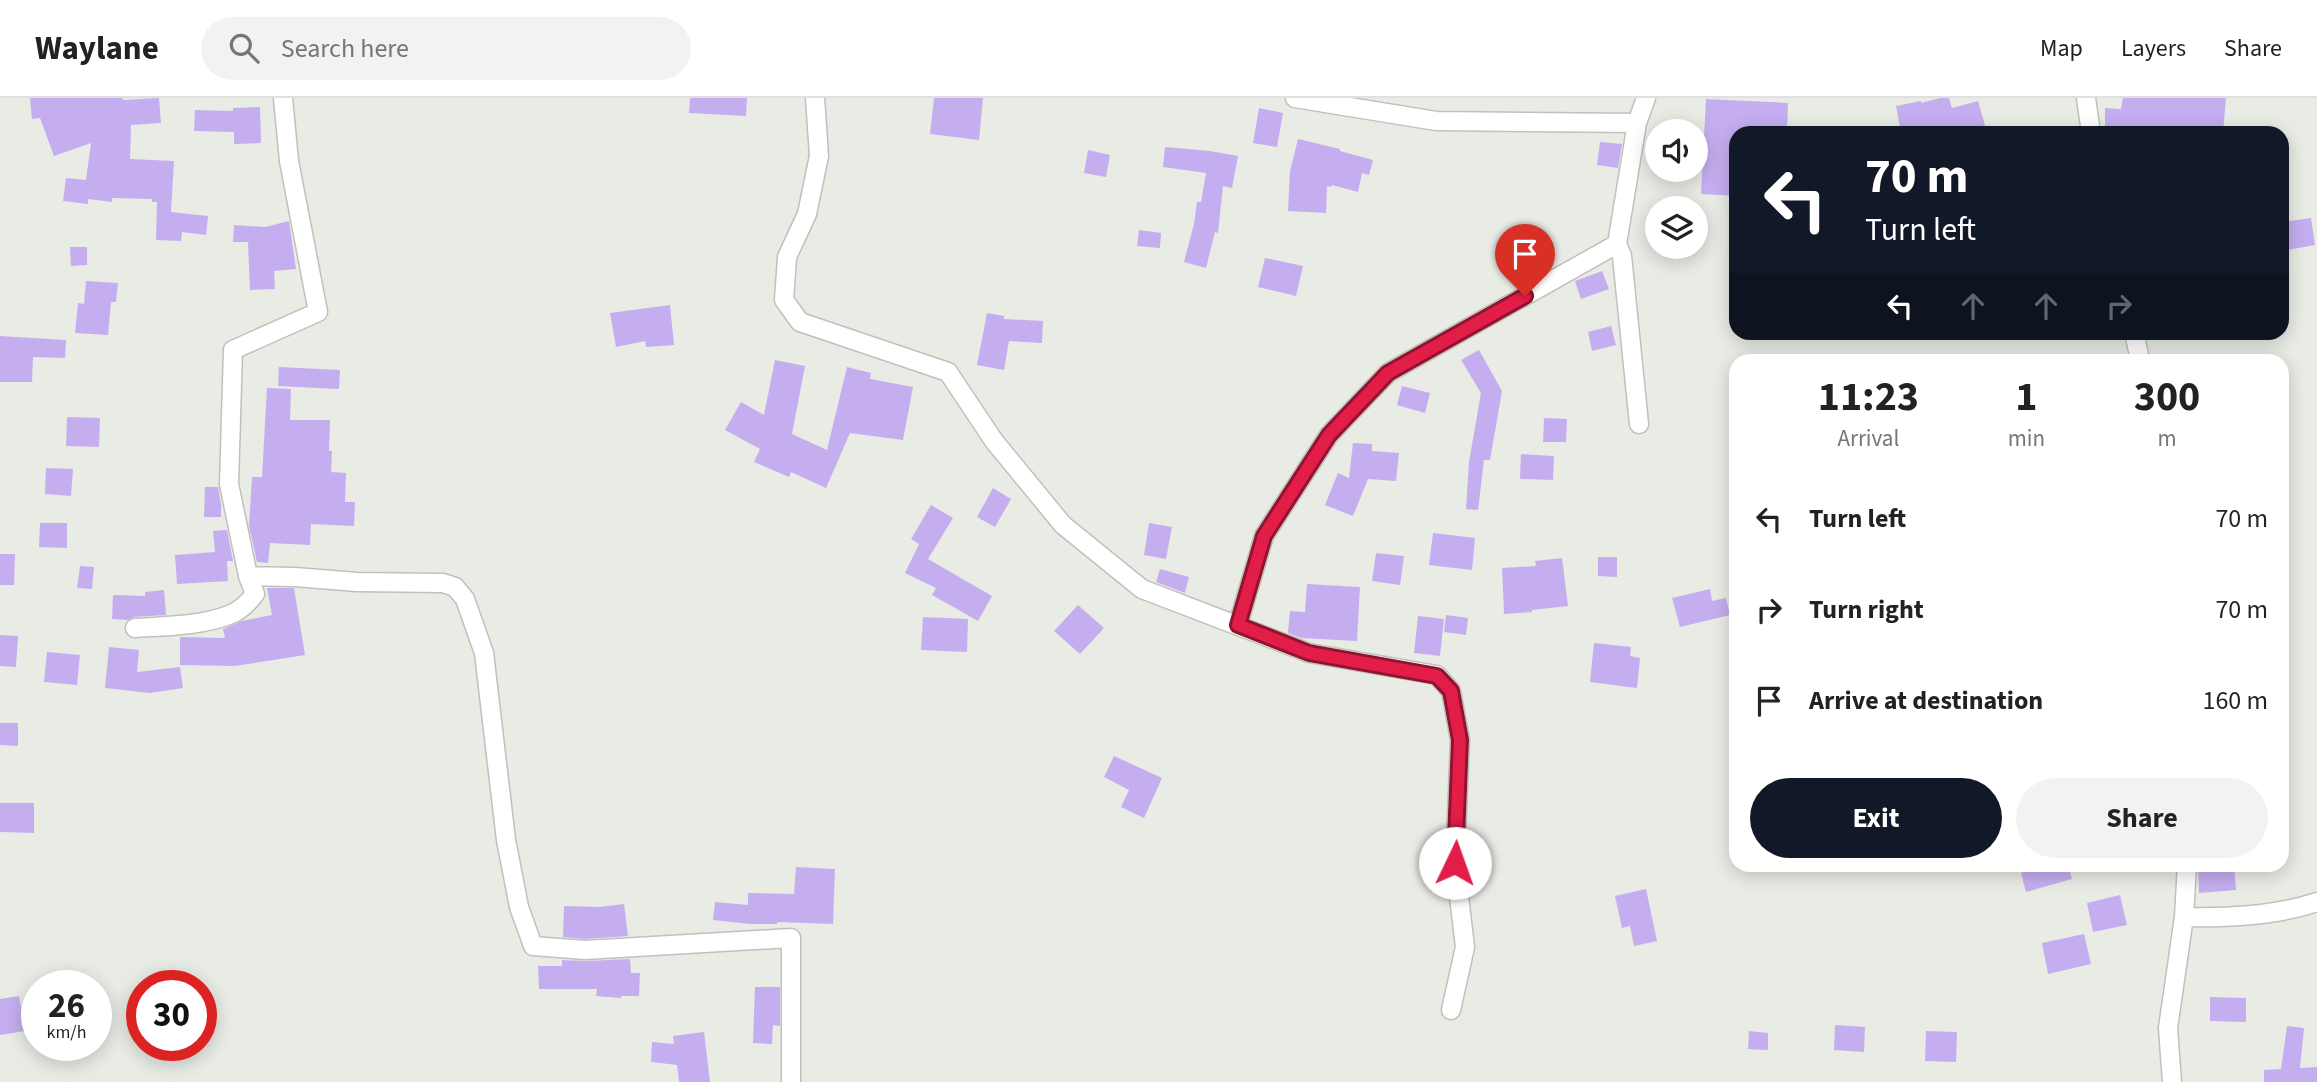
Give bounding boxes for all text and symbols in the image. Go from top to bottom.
search box [201,17,691,80]
text: Waylane [35,25,159,72]
icon: search [225,29,263,67]
text: Search here [281,30,409,67]
text: Map [2040,31,2083,66]
text: Layers [2121,31,2186,66]
text: Share [2224,31,2282,66]
map controls [1645,119,1708,259]
button: sound [1645,119,1708,182]
text: 70 m [1865,142,1969,212]
icon: left [1750,154,1841,245]
button: layers [1645,196,1708,259]
text: Turn left [1865,207,1976,253]
pin [1495,224,1555,296]
icon: arrive [1506,235,1544,273]
icon: left [1881,287,1919,325]
icon: ahead [1954,287,1992,325]
icon: ahead [2027,287,2065,325]
icon: right [2100,287,2138,325]
text: 11:23 [1818,367,1919,427]
text: 1 [2015,367,2037,427]
text: 300 [2134,367,2200,427]
text: Arrival [1837,422,1899,455]
text: min [2008,422,2045,455]
text: m [2157,422,2177,455]
icon: left [1750,500,1788,538]
text: Turn left [1809,500,1906,537]
text: 70 m [2215,500,2268,537]
icon: right [1750,591,1788,629]
text: Turn right [1809,591,1924,628]
text: 70 m [2215,591,2268,628]
icon: arrive [1750,682,1788,720]
text: Arrive at destination [1809,682,2043,719]
text: 160 m [2202,682,2268,719]
button: Exit [1750,778,2002,858]
button: Share [2016,778,2268,858]
position arrow [1418,826,1492,900]
speed limit sign: 30 [126,970,217,1061]
text: 26 [48,981,85,1031]
text: km/h [47,1020,86,1045]

